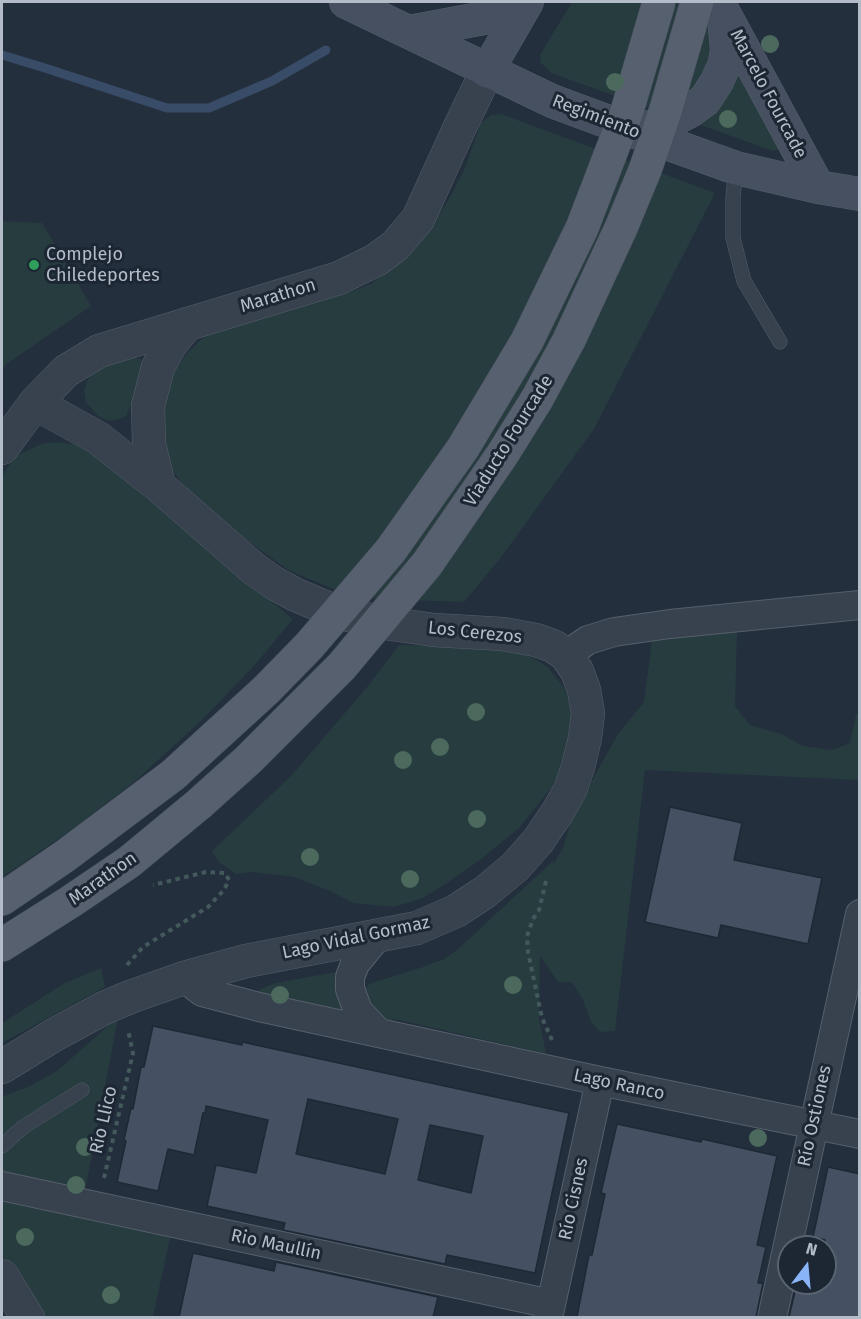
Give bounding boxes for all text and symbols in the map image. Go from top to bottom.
street label: Marcelo Fourcade [725,26,811,162]
street label: Regimiento [549,90,643,144]
place label: Complejo Chiledeportes [46,244,160,286]
marker: Complejo Chiledeportes [27,258,41,272]
street label: Marathon [238,274,318,318]
street label: Viaducto Fourcade [460,371,558,511]
street label: Los Cerezos [427,617,523,649]
street label: Marathon [65,848,141,910]
street label: Lago Vidal Gormaz [280,912,432,964]
street label: Río Ostiones [794,1063,836,1169]
street label: Lago Ranco [571,1065,667,1105]
street label: Río Llico [86,1084,122,1156]
street label: Río Cisnes [555,1156,593,1242]
street label: Rio Maullín [229,1225,323,1265]
north arrow [777,1235,837,1295]
text: N [804,1239,819,1260]

